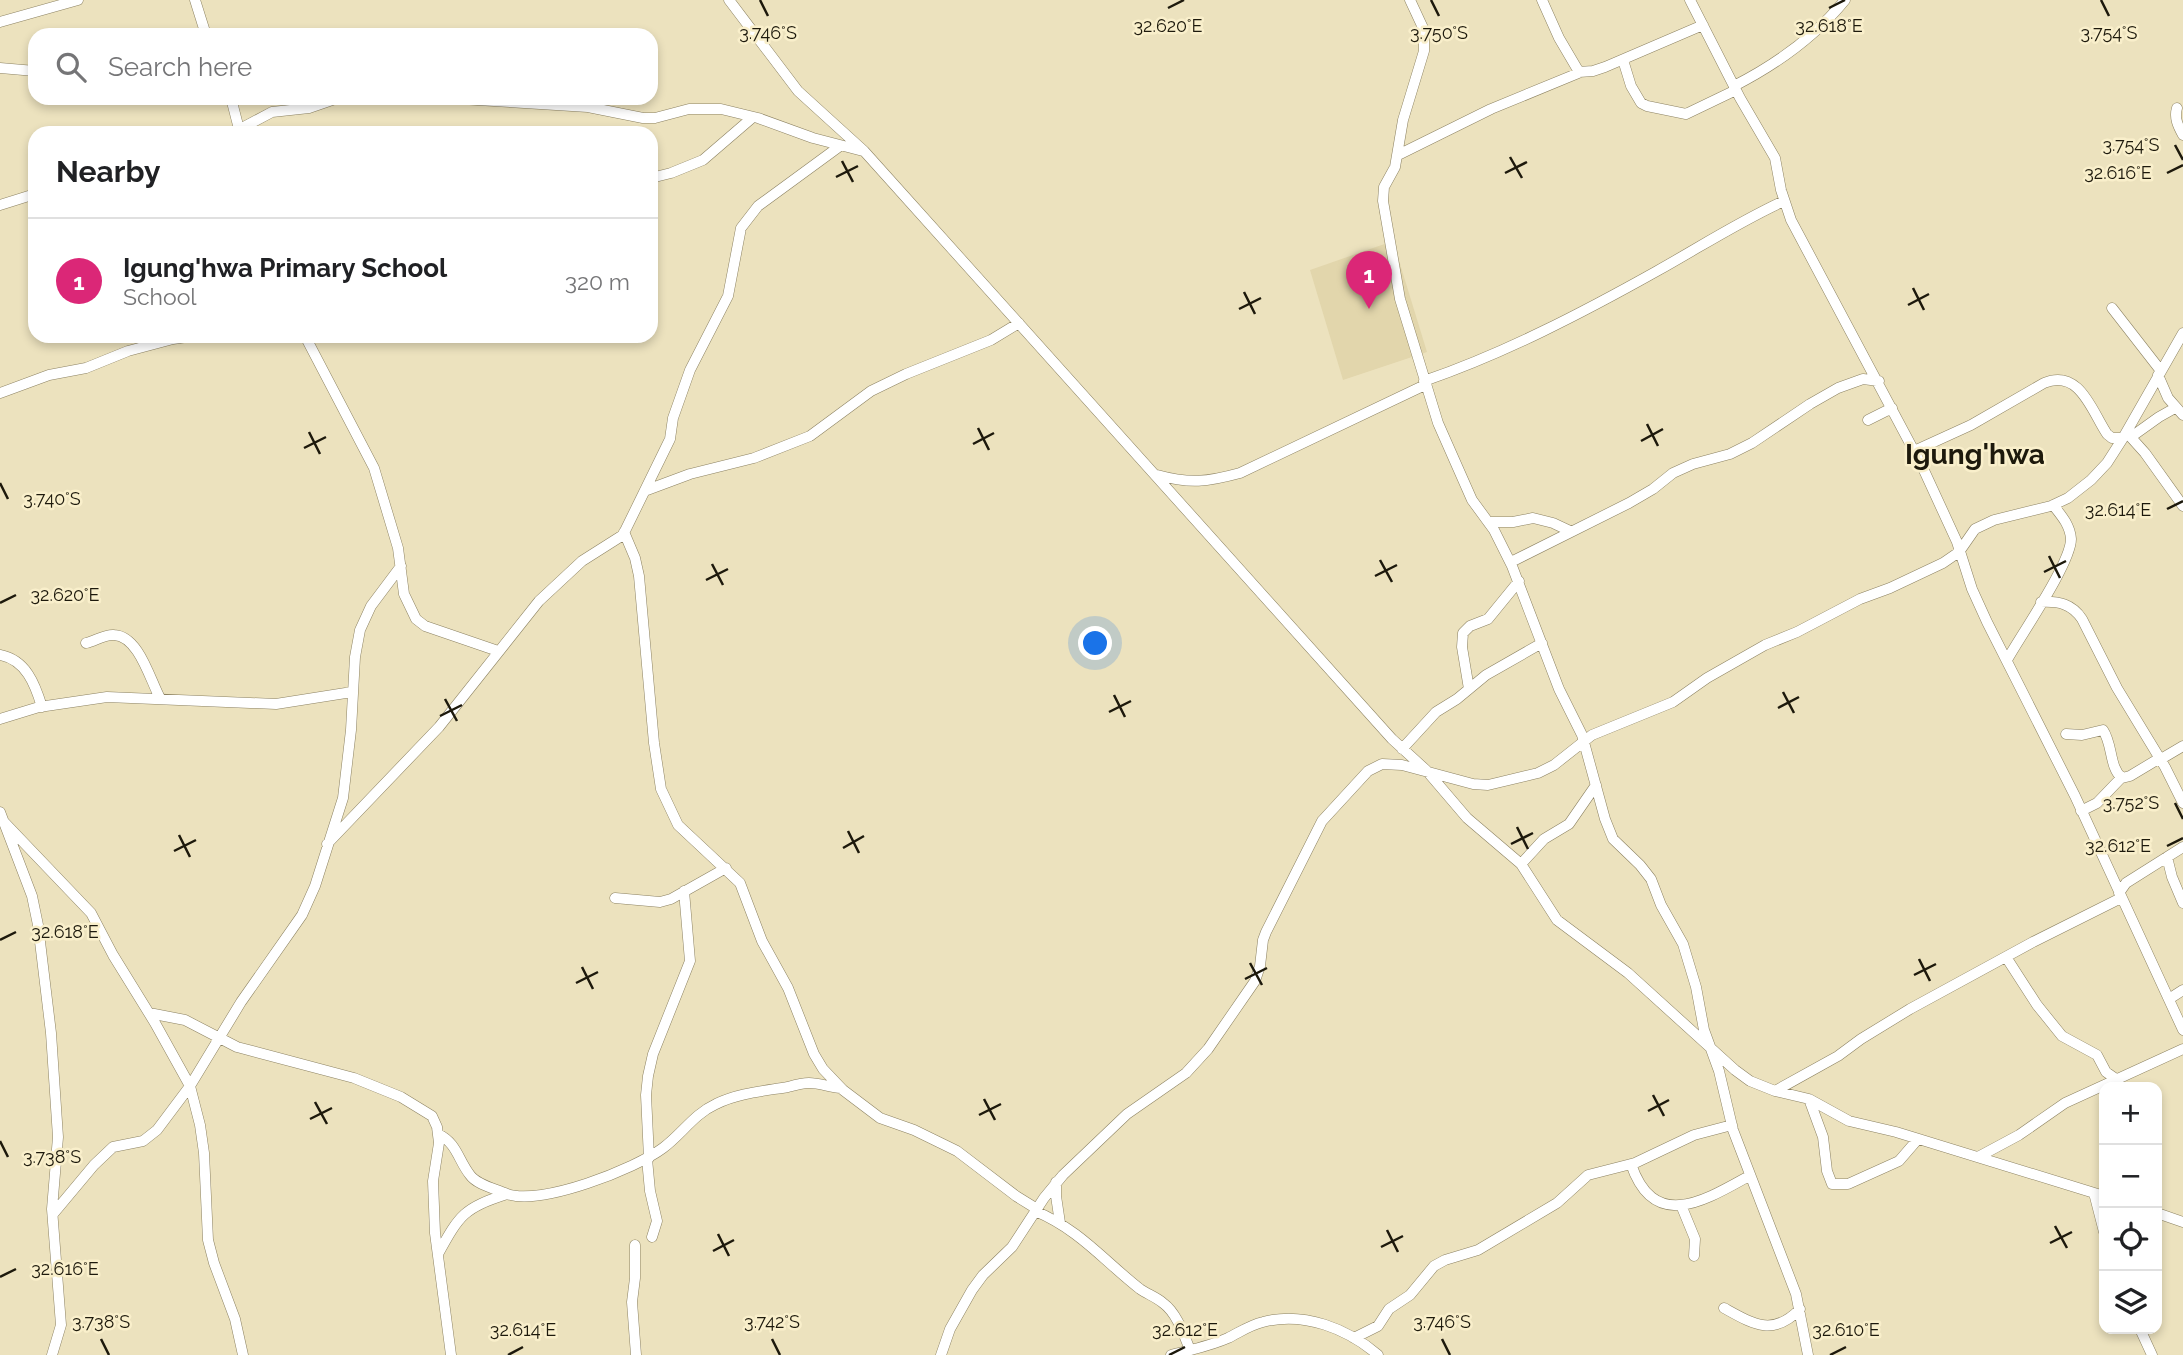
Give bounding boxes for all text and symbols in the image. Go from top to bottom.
text: 32.620°E [1133,15,1203,36]
text: 32.618°E [1795,15,1863,36]
text: 3.746°S [739,22,797,43]
text: 3.750°S [1410,22,1468,43]
text: 3.754°S [2080,22,2138,43]
search box [28,28,658,105]
icon: search [52,48,90,86]
text: Search here [108,52,252,82]
text: 3.754°S [2102,134,2160,155]
text: Nearby [56,154,160,189]
text: 32.616°E [2084,162,2152,183]
pin: 1 [1346,251,1392,309]
text: Igung'hwa Primary School [123,253,447,283]
text: 1 [73,268,85,295]
text: 320 m [565,268,630,295]
text: School [123,283,197,310]
district label: Igung'hwa [1905,438,2045,471]
text: 3.740°S [23,488,81,509]
text: 32.614°E [2085,499,2151,520]
text: 32.620°E [30,584,100,605]
your location [1078,626,1112,660]
text: 3.752°S [2103,792,2159,813]
text: 32.612°E [2085,835,2151,856]
text: 32.618°E [31,921,99,942]
map controls [2099,1082,2162,1334]
button: + [2099,1082,2162,1145]
button: − [2099,1145,2162,1208]
text: 3.738°S [23,1146,81,1167]
button: locate [2099,1208,2162,1271]
text: 32.616°E [31,1258,99,1279]
button: layers [2099,1271,2162,1334]
text: 3.738°S [72,1311,130,1332]
text: 3.742°S [744,1311,800,1332]
text: 3.746°S [1413,1311,1471,1332]
text: 32.614°E [490,1319,556,1340]
text: 32.612°E [1152,1319,1218,1340]
text: 32.610°E [1812,1319,1880,1340]

